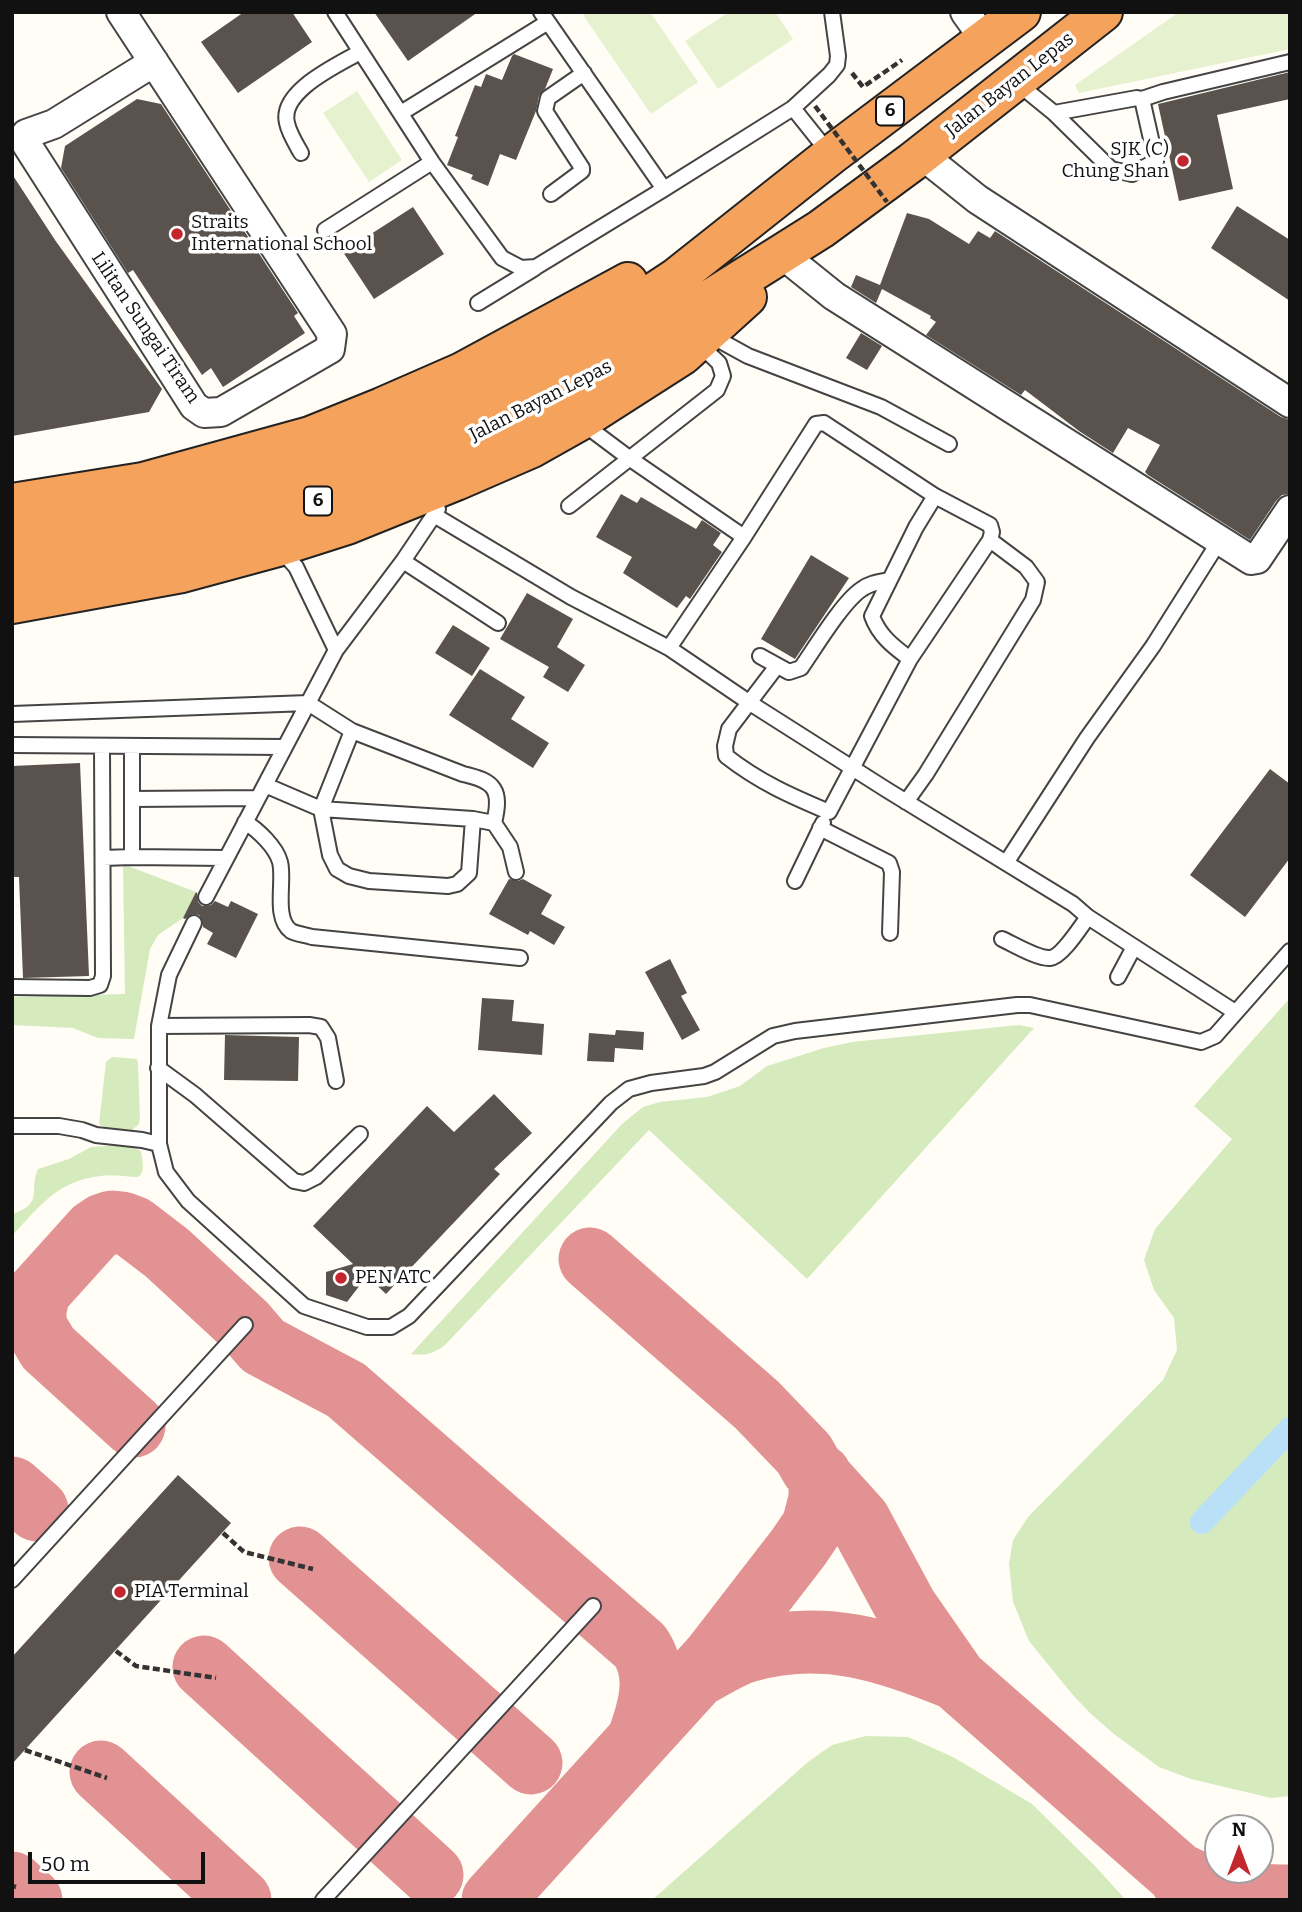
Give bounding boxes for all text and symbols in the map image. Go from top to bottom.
street label: Jalan Bayan Lepas [941,28,1079,142]
road number: 6 [876,96,904,126]
place label: SJK (C) Chung Shan [1062,139,1169,183]
marker: SJK (C) Chung Shan [1175,153,1191,169]
place label: Straits International School [191,212,372,256]
marker: Straits International School [169,226,185,242]
street label: Lilitan Sungai Tiram [86,248,204,408]
street label: Jalan Bayan Lepas [466,355,616,447]
road number: 6 [304,486,332,516]
place label: PEN ATC [355,1267,431,1289]
marker: PEN ATC [333,1270,349,1286]
place label: PIA Terminal [134,1581,249,1603]
marker: PIA Terminal [112,1584,128,1600]
north arrow [1204,1814,1274,1884]
text: N [1232,1818,1246,1841]
scale bar [32,1839,208,1883]
text: 50 m [41,1851,90,1877]

